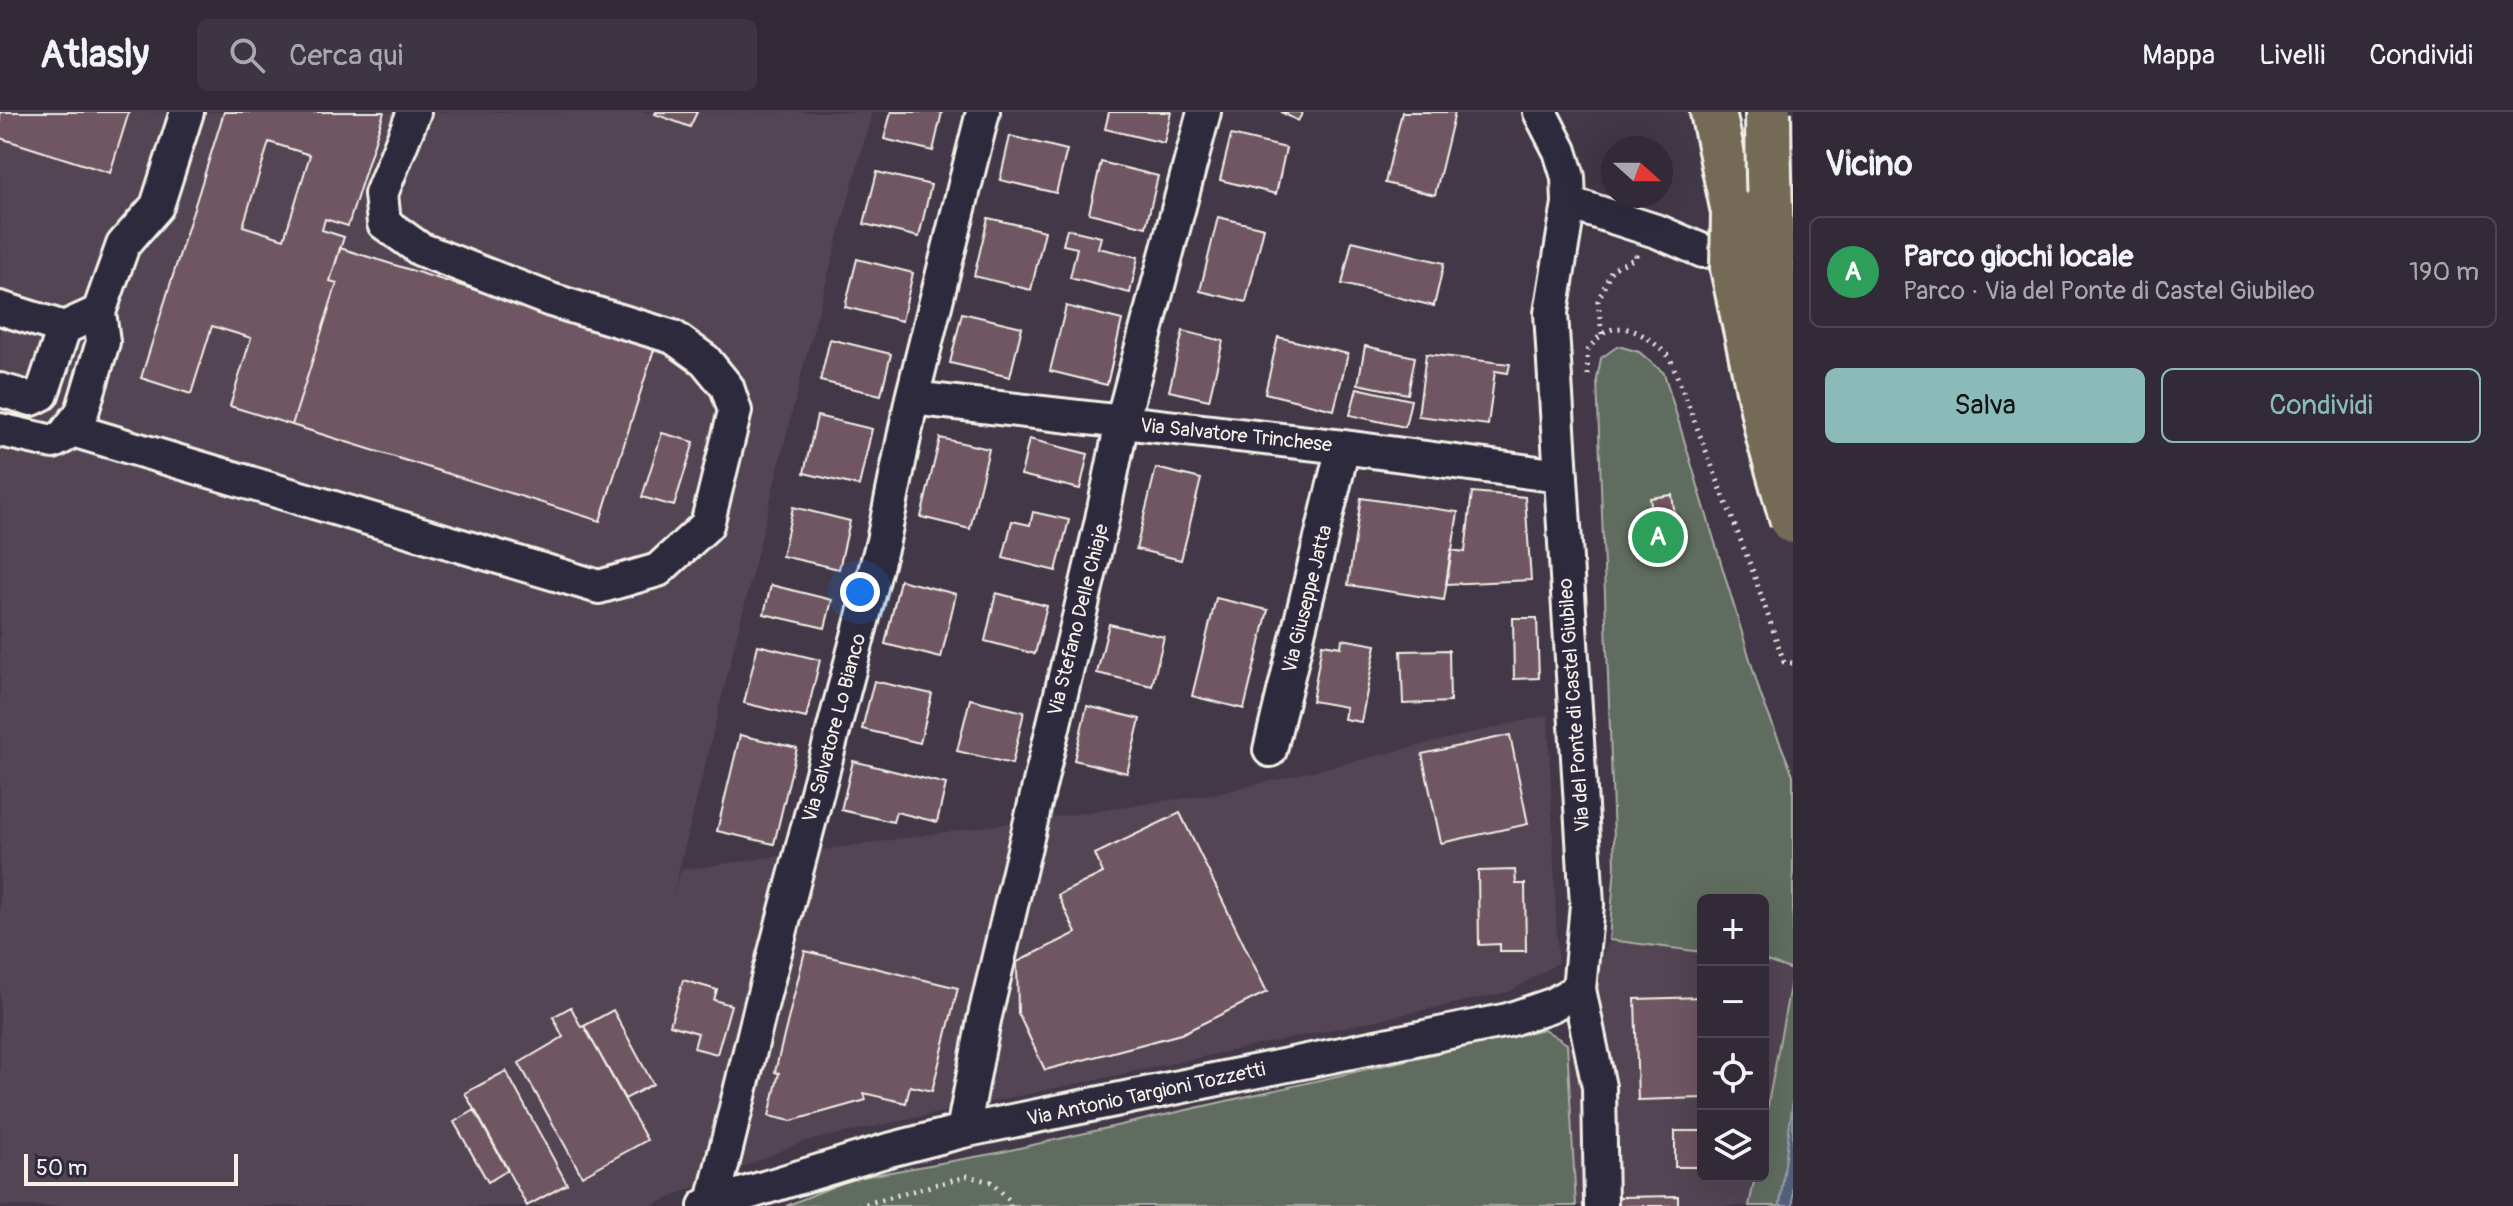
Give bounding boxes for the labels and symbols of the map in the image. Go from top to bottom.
north arrow [1601,136,1673,208]
street label: Via Salvatore Trinchese [1139,412,1333,458]
pin: A [1632,507,1684,567]
street label: Via Stefano Delle Chiaje [1042,521,1114,719]
street label: Via Giuseppe Jatta [1277,522,1337,676]
your location [840,572,880,612]
street label: Via del Ponte di Castel Giubileo [1553,577,1595,833]
street label: Via Salvatore Lo Bianco [797,631,871,825]
street label: Via Antonio Targioni Tozzetti [1025,1057,1267,1131]
scale bar [24,1150,238,1186]

